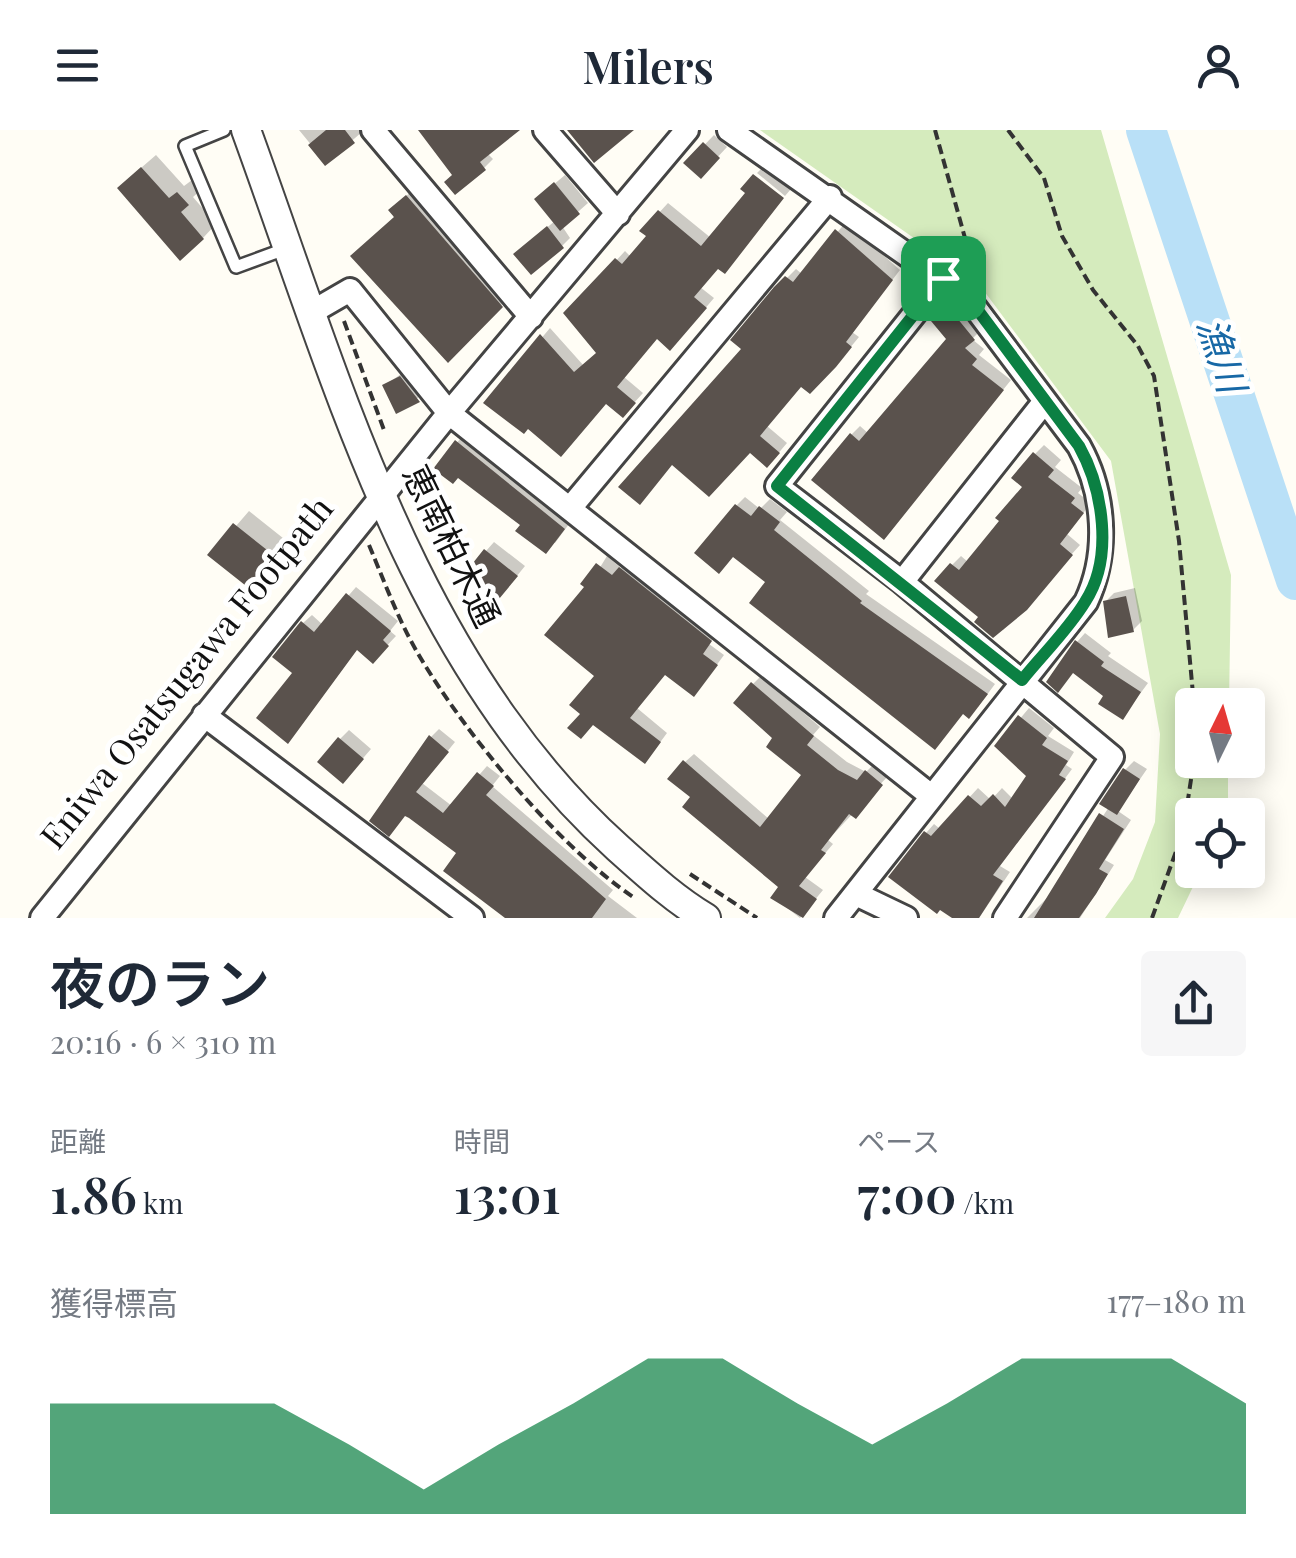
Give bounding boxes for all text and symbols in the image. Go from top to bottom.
text: Milers [582,35,714,95]
icon: menu [50,38,105,93]
icon: person [1191,38,1246,93]
pin [901,236,986,321]
icon: arrive [916,251,971,306]
water label: 漁川 [1187,310,1261,402]
street label: 恵南柏木通 [394,456,513,634]
street label: Eniwa Osatsugawa Footpath [28,485,342,857]
north arrow [1175,688,1265,778]
map controls [1175,688,1265,888]
button: locate [1175,798,1265,888]
text: 夜のラン [50,944,270,1018]
button: share [1141,951,1246,1056]
text: 20:16 · 6 × 310 m [50,1019,276,1062]
text: 距離 [50,1122,106,1159]
text: 時間 [454,1122,510,1159]
text: ペース [857,1122,940,1159]
text: 1.86 [50,1160,137,1227]
text: 13:01 [454,1160,560,1227]
text: 7:00 [857,1160,956,1227]
text: km [137,1184,183,1221]
text: /km [956,1184,1014,1221]
text: 177–180 m [1106,1278,1246,1321]
text: 獲得標高 [50,1280,178,1323]

